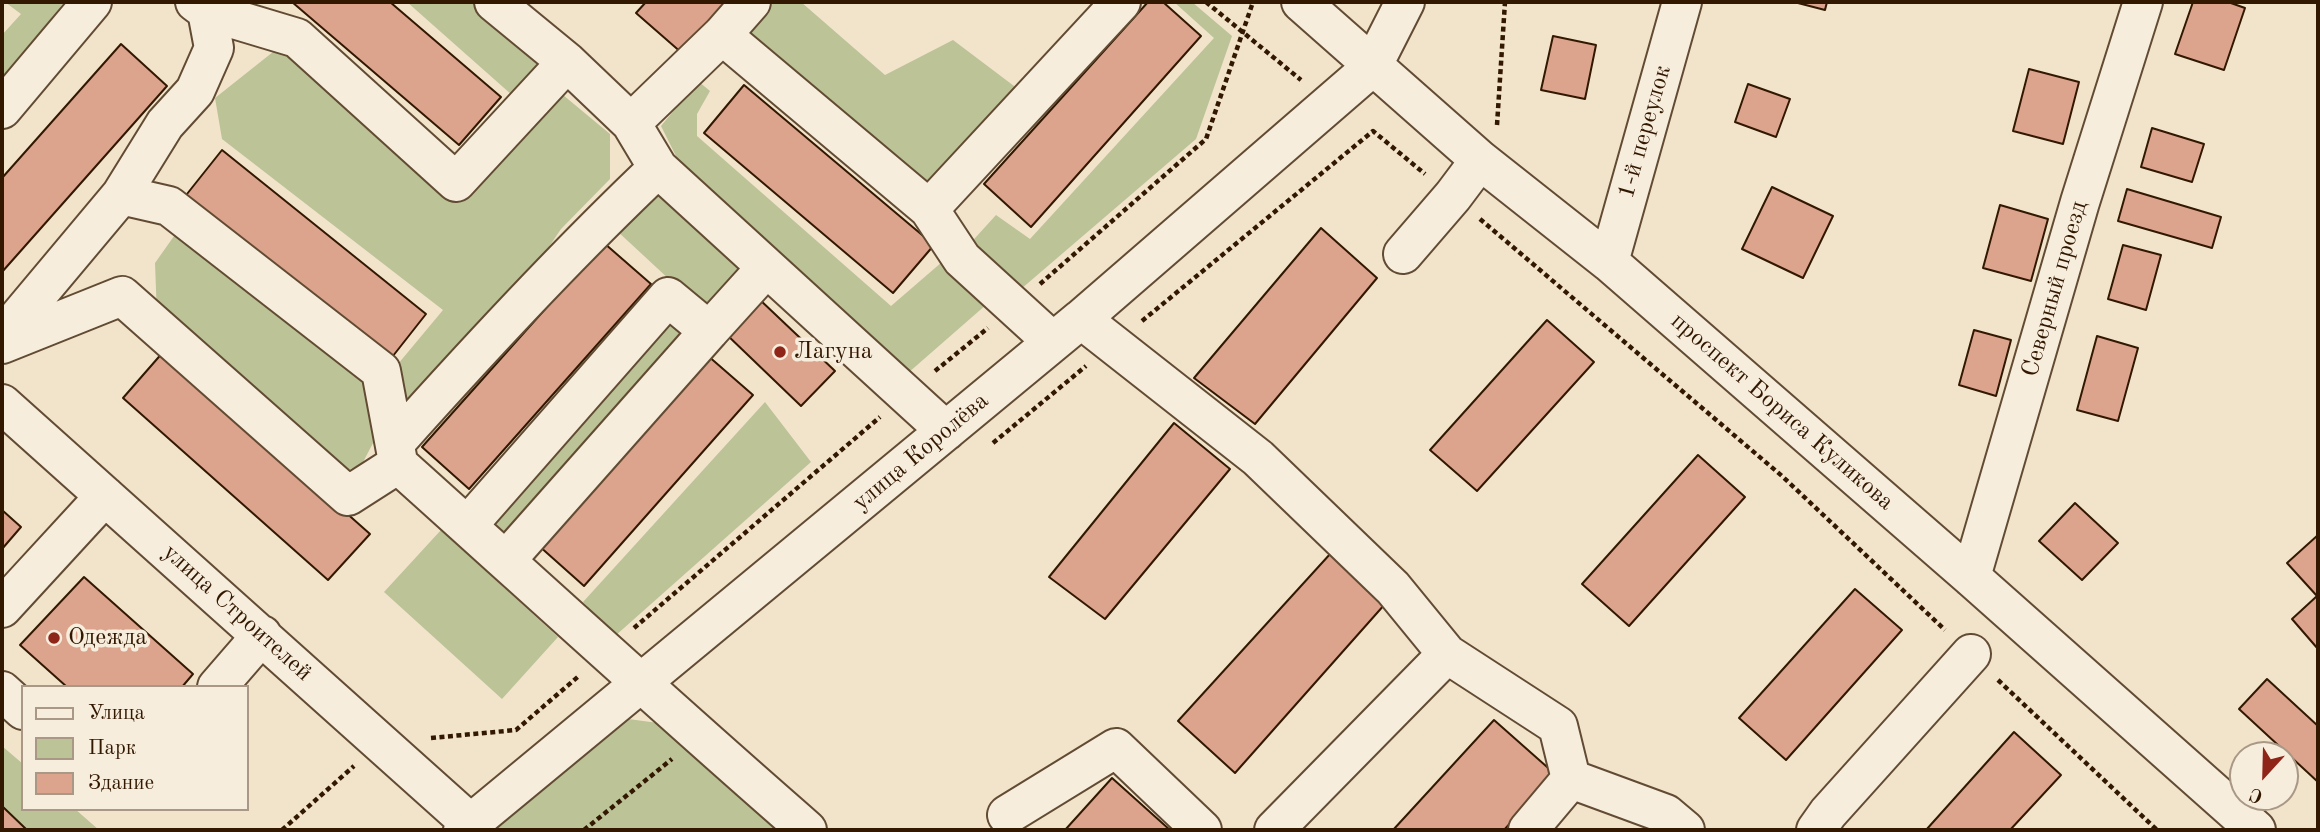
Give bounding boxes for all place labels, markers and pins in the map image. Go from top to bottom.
place label: Лагуна [794,338,873,366]
marker: Лагуна [772,344,788,360]
place label: Одежда [68,624,147,652]
marker: Одежда [46,630,62,646]

